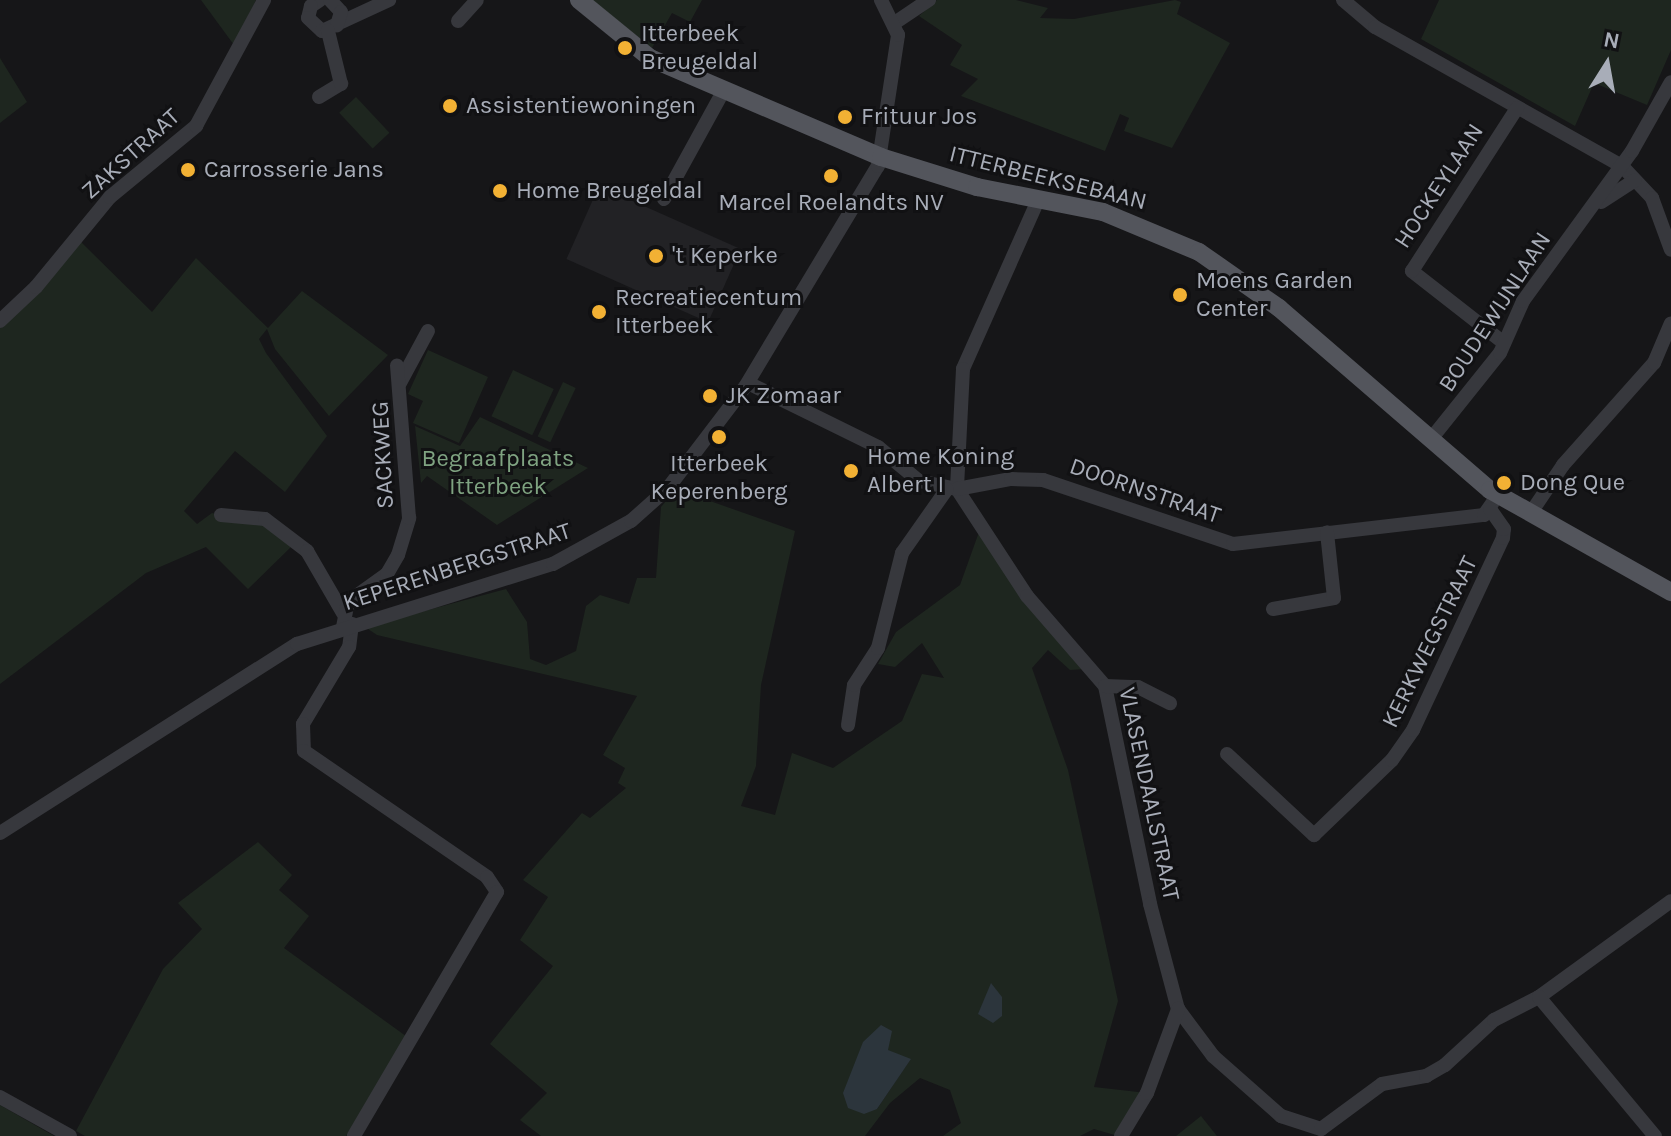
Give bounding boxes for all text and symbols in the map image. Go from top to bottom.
place label: Itterbeek Breugeldal [641,20,758,76]
north arrow [1567,24,1647,104]
text: N [1601,26,1622,55]
marker: Itterbeek Breugeldal [616,39,634,57]
place label: Assistentiewoningen [466,92,696,120]
marker: Assistentiewoningen [441,97,459,115]
street label: ZAKSTRAAT [76,102,186,206]
place label: Frituur Jos [861,103,977,131]
marker: Frituur Jos [836,108,854,126]
street label: HOCKEYLAAN [1388,118,1490,254]
street label: ITTERBEEKSEBAAN [946,140,1150,216]
place label: Carrosserie Jans [204,156,384,184]
marker: Carrosserie Jans [179,161,197,179]
marker: Marcel Roelandts NV [822,167,840,185]
place label: Home Breugeldal [516,177,703,205]
marker: Home Breugeldal [491,182,509,200]
place label: Marcel Roelandts NV [718,189,944,217]
street label: BOUDEWIJNLAAN [1433,227,1557,397]
place label: 't Keperke [672,242,778,270]
marker: 't Keperke [647,247,665,265]
place label: Moens Garden Center [1196,267,1353,323]
place label: Recreatiecentum Itterbeek [615,284,802,340]
marker: Moens Garden Center [1171,286,1189,304]
marker: Recreatiecentum Itterbeek [590,303,608,321]
place label: JK Zomaar [726,382,841,410]
marker: JK Zomaar [701,387,719,405]
street label: SACKWEG [366,400,400,510]
marker: Itterbeek Keperenberg [710,428,728,446]
place label: Home Koning Albert I [867,443,1014,499]
park label: Begraafplaats Itterbeek [422,445,574,501]
place label: Itterbeek Keperenberg [650,450,788,506]
street label: DOORNSTRAAT [1066,452,1224,530]
marker: Home Koning Albert I [842,462,860,480]
place label: Dong Que [1520,469,1625,497]
marker: Dong Que [1495,474,1513,492]
street label: KEPERENBERGSTRAAT [339,517,575,617]
street label: KERKWEGSTRAAT [1376,551,1484,733]
street label: VLASENDAALSTRAAT [1112,685,1186,903]

